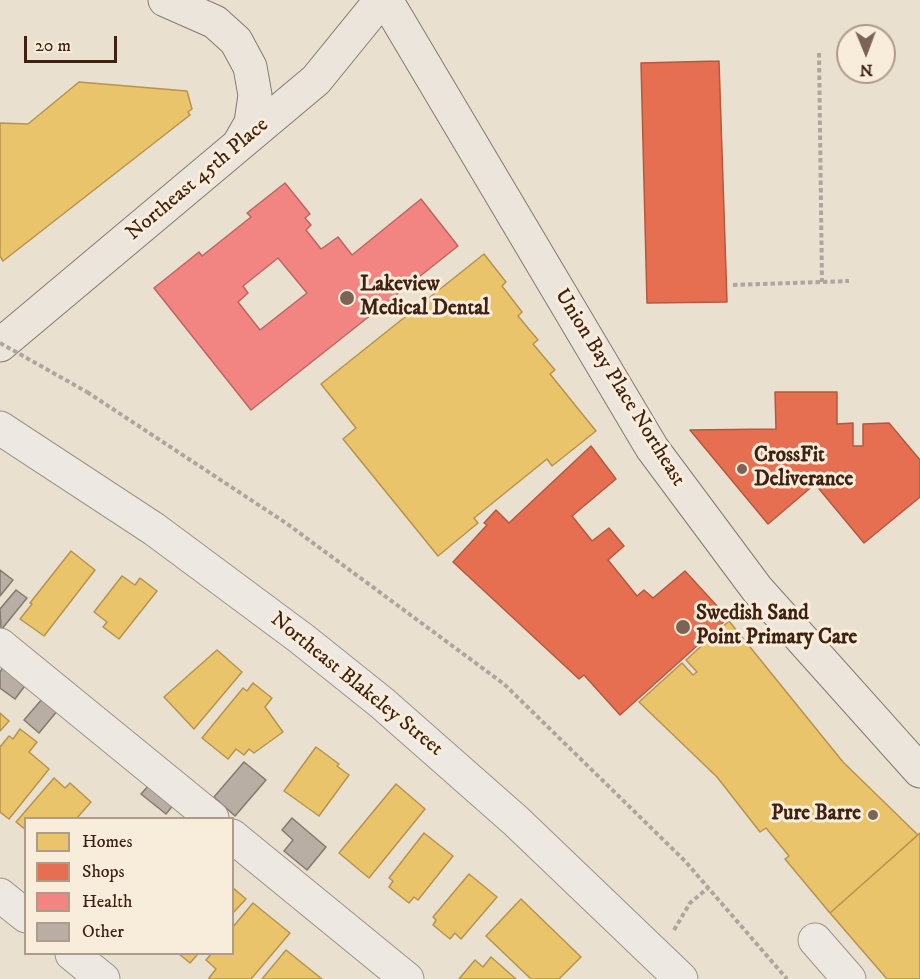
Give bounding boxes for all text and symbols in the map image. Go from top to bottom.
scale bar [27,24,120,62]
north arrow [836,24,896,84]
text: 20 m [35,35,71,57]
text: N [860,60,873,80]
street label: Northeast 45th Place [122,113,274,247]
place label: Lakeview Medical Dental [360,273,489,323]
street label: Union Bay Place Northeast [548,285,690,491]
marker: Lakeview Medical Dental [338,289,356,307]
place label: CrossFit Deliverance [754,444,853,494]
marker: CrossFit Deliverance [735,462,749,476]
place label: Swedish Sand Point Primary Care [696,602,857,652]
street label: Northeast Blakeley Street [265,608,447,762]
marker: Swedish Sand Point Primary Care [674,618,692,636]
place label: Pure Barre [771,802,861,828]
marker: Pure Barre [866,808,880,822]
legend [24,817,234,955]
text: Homes [82,831,133,853]
text: Shops [82,861,125,883]
text: Health [82,891,132,913]
text: Other [82,921,124,943]

